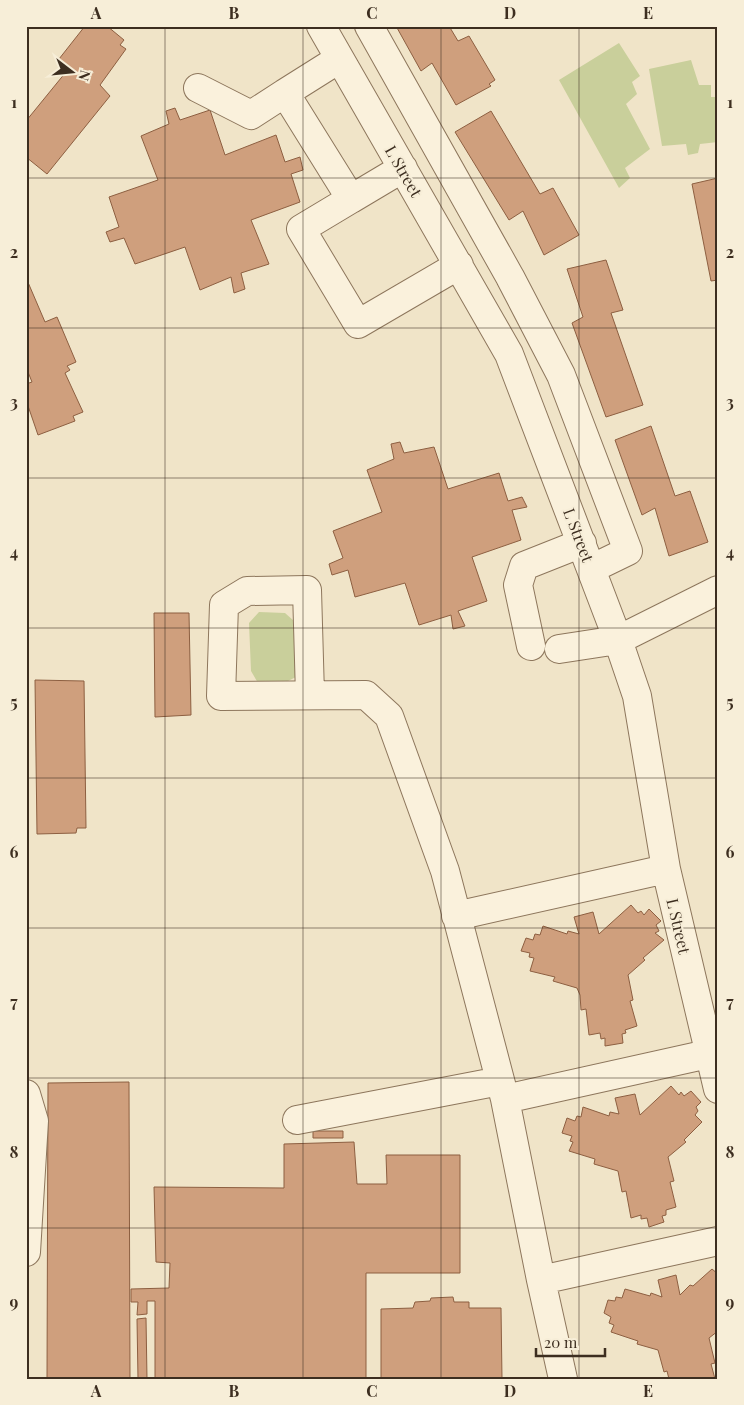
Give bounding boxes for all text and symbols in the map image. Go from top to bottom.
text: A [90,2,102,23]
text: B [229,2,240,23]
text: C [366,2,378,23]
text: D [504,2,516,23]
text: E [643,2,653,23]
north arrow [48,48,98,98]
text: N [74,68,96,83]
text: 1 [11,91,17,112]
text: 1 [727,91,733,112]
street label: L Street [381,141,427,201]
text: 2 [10,241,18,262]
text: 2 [726,241,734,262]
text: 3 [10,391,18,412]
text: 3 [726,391,734,412]
street label: L Street [559,505,599,565]
text: 4 [10,541,18,562]
text: 4 [726,541,734,562]
text: 5 [10,691,18,712]
text: 5 [726,691,734,712]
text: 6 [10,841,19,862]
text: 6 [726,841,735,862]
street label: L Street [662,896,696,956]
text: 7 [10,991,18,1012]
text: 7 [726,991,734,1012]
text: 8 [10,1141,19,1162]
text: 8 [726,1141,735,1162]
text: 9 [10,1291,19,1312]
text: 9 [726,1291,735,1312]
scale bar [536,1325,605,1357]
text: 20 m [544,1332,578,1352]
text: A [90,1380,102,1401]
text: B [229,1380,240,1401]
text: C [366,1380,378,1401]
text: D [504,1380,516,1401]
text: E [643,1380,653,1401]

